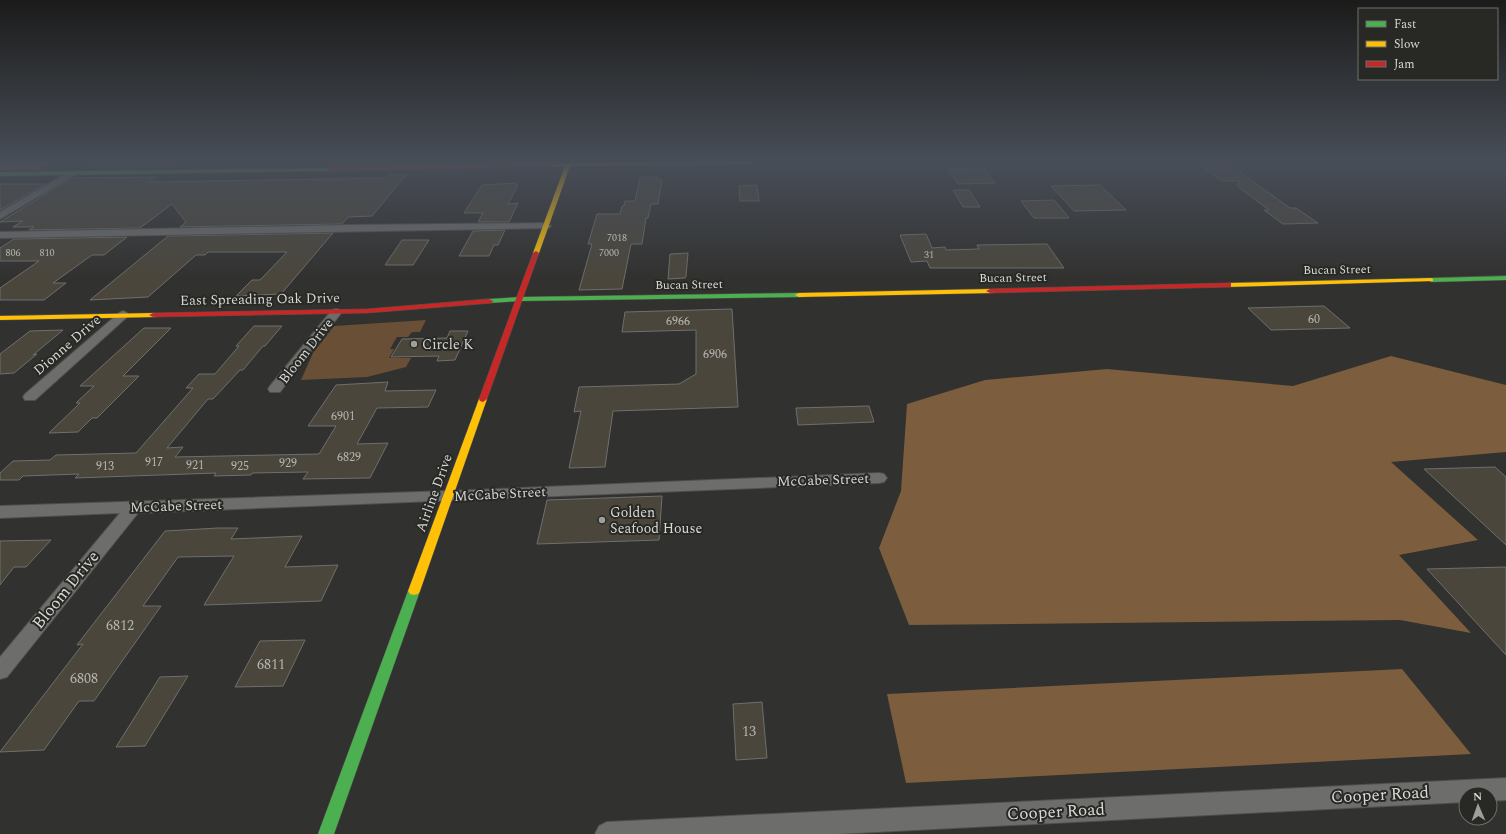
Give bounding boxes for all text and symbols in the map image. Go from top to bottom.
legend [1358,8,1498,80]
text: Fast [1394,15,1416,34]
text: Slow [1394,35,1420,54]
text: Jam [1394,55,1415,74]
house number: 7018 [607,230,627,246]
house number: 806 [6,245,21,261]
house number: 810 [40,245,55,261]
house number: 7000 [599,245,619,261]
house number: 31 [924,247,934,263]
street label: Bucan Street [1303,260,1371,280]
street label: Bucan Street [979,268,1047,288]
street label: Bucan Street [655,275,723,295]
street label: East Spreading Oak Drive [180,287,340,311]
street label: Dionne Drive [29,309,106,380]
house number: 60 [1308,310,1320,329]
house number: 6966 [666,312,690,331]
street label: Bloom Drive [274,314,338,388]
place label: Circle K [422,334,473,355]
marker: Circle K [409,339,419,349]
house number: 6906 [703,345,727,364]
house number: 6901 [331,407,355,426]
house number: 6829 [337,448,361,467]
street label: Airline Drive [410,451,458,535]
house number: 917 [145,453,163,472]
house number: 929 [279,454,297,473]
house number: 921 [186,456,204,475]
house number: 913 [96,457,114,476]
house number: 925 [231,457,249,476]
street label: McCabe Street [777,468,869,492]
street label: McCabe Street [454,481,547,507]
street label: McCabe Street [130,494,222,518]
place label: Golden Seafood House [610,502,702,539]
marker: Golden Seafood House [597,515,607,525]
street label: Bloom Drive [26,545,106,635]
house number: 6812 [106,615,134,636]
house number: 6811 [257,654,285,675]
house number: 6808 [70,668,98,689]
house number: 13 [742,721,756,742]
street label: Cooper Road [1330,779,1430,811]
north arrow [1458,786,1498,826]
text: N [1473,788,1482,805]
street label: Cooper Road [1006,796,1106,828]

